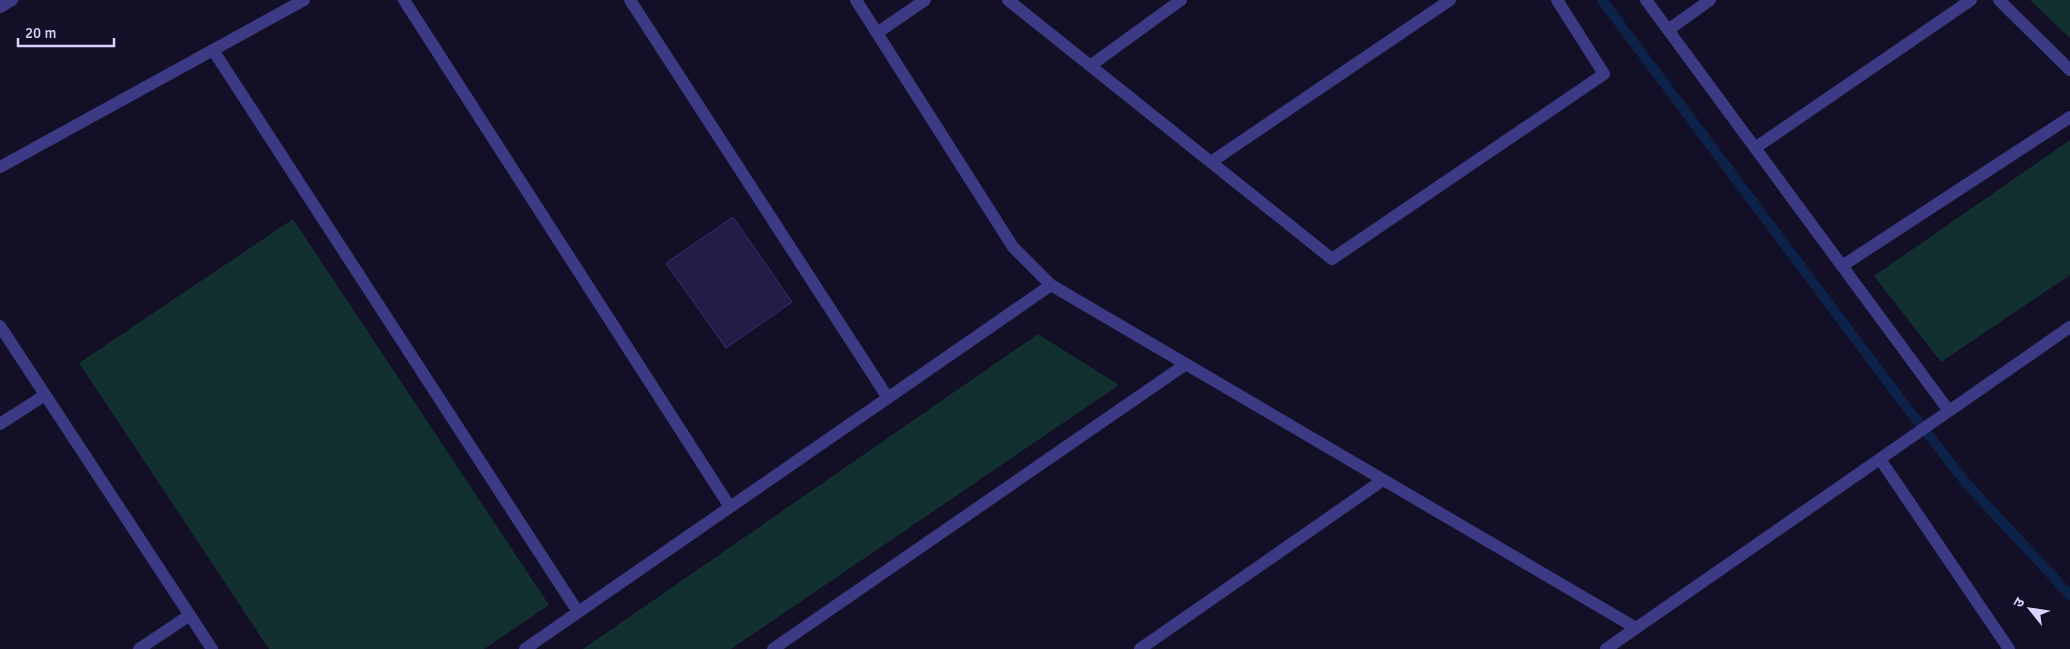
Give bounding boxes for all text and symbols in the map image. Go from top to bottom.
scale bar [18,15,114,47]
text: 20 m [25,24,56,42]
north arrow [2005,584,2055,634]
text: उ [2010,594,2029,611]

